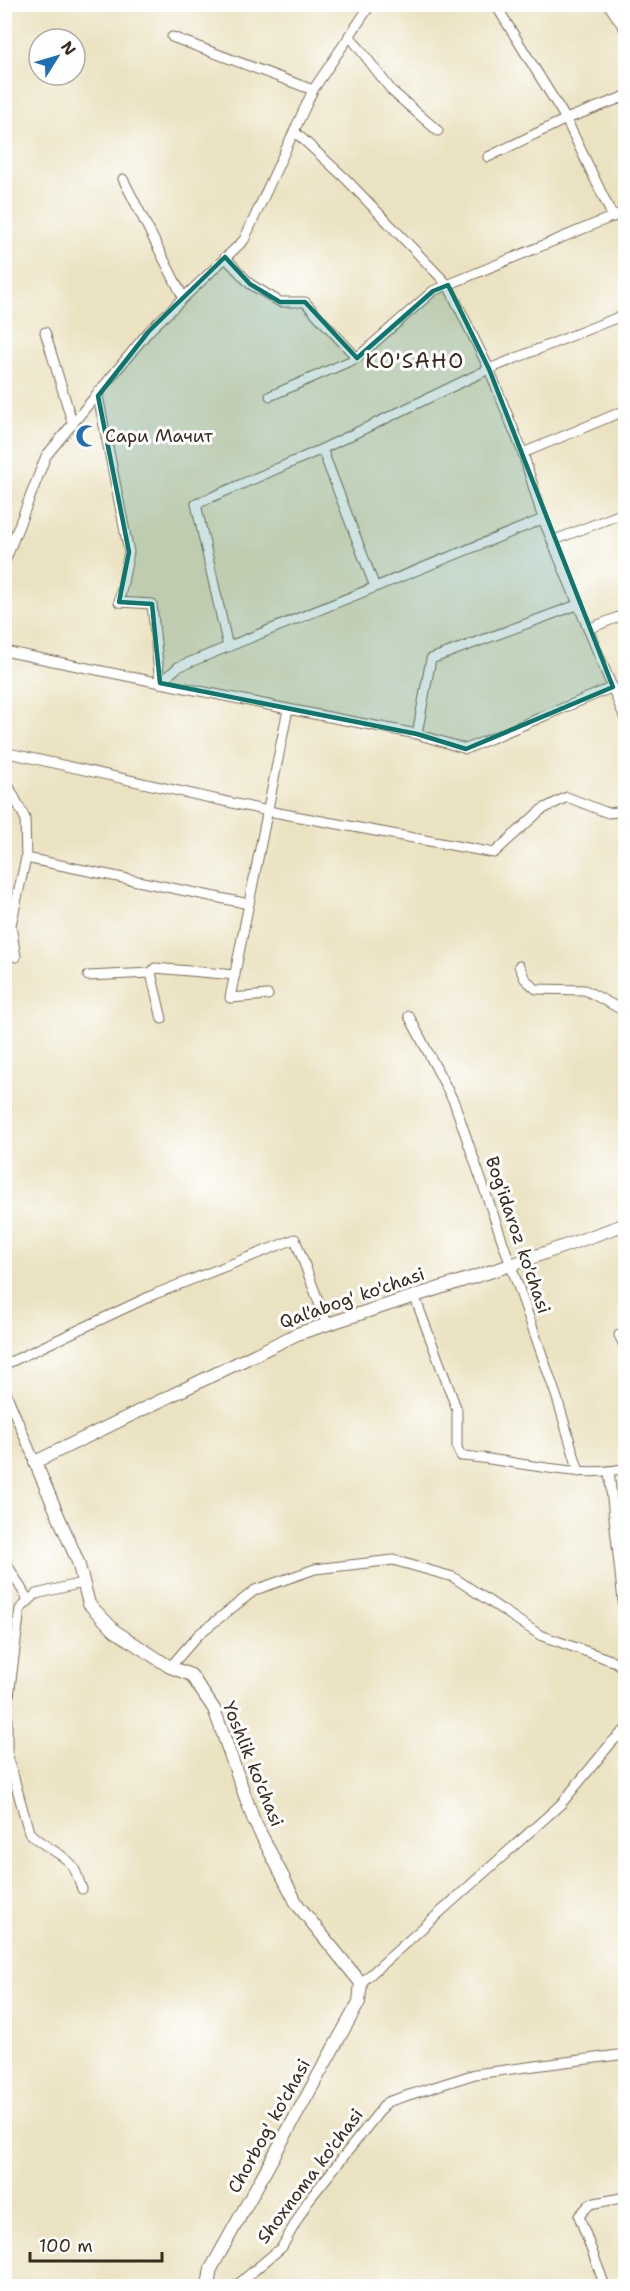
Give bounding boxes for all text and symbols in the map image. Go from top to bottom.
north arrow [27,27,87,87]
text: N [56,37,81,60]
district label: KO'SAHO [365,347,465,375]
mosque icon: Сари Мачит [74,423,100,449]
place label: Сари Мачит [105,424,214,448]
street label: Bog'idaroz ko'chasi [480,1153,556,1317]
street label: Qal'abog' ko'chasi [276,1262,428,1334]
street label: Yoshlik ko'chasi [217,1698,289,1830]
street label: Chorbog' ko'chasi [222,2055,316,2197]
street label: Shoxnoma ko'chasi [251,2104,369,2248]
scale bar [30,2225,162,2263]
text: 100 m [39,2234,93,2258]

